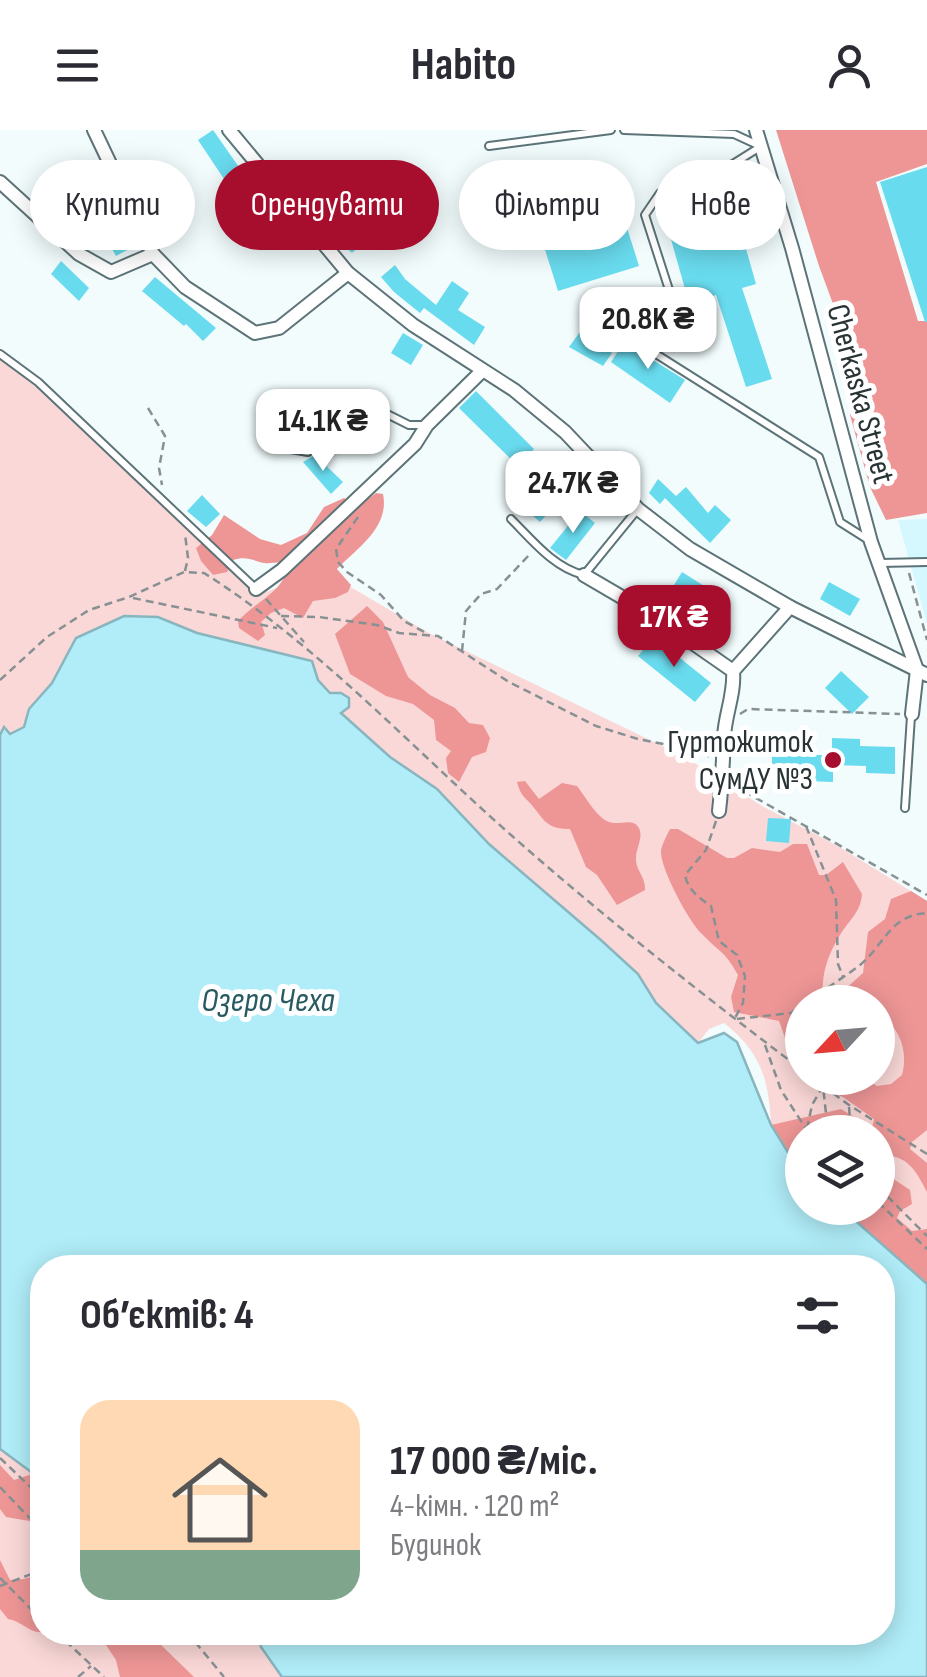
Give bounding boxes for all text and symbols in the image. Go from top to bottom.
icon: menu [50,38,105,93]
text: Habito [411,38,516,93]
icon: person [822,38,877,93]
chip: Купити [30,160,195,250]
chip: Орендувати [215,160,439,250]
chip: Фільтри [459,160,635,250]
chip: Нове [655,160,786,250]
pin: 20.8K ₴ [556,287,740,372]
text: 20.8K ₴ [602,300,694,339]
street label: Cherkaska Street [817,300,903,488]
pin: 14.1K ₴ [231,389,415,474]
text: 14.1K ₴ [278,402,368,441]
pin: 24.7K ₴ [481,451,665,536]
text: 24.7K ₴ [527,464,619,503]
pin: 17K ₴ [604,585,744,670]
text: 17K ₴ [640,598,708,637]
place label: Гуртожиток СумДУ №3 [667,723,814,799]
marker: Гуртожиток СумДУ №3 [822,749,844,771]
water label: Озеро Чеха [201,979,335,1022]
north arrow [785,985,895,1095]
map controls [785,985,895,1225]
button: layers [785,1115,895,1225]
icon: filters [790,1288,845,1343]
text: Об’єктів: 4 [80,1290,254,1341]
text: 17 000 ₴/міс. [390,1436,598,1487]
icon: home [160,1440,280,1560]
text: 4-кімн. · 120 m² [390,1487,559,1526]
text: Будинок [390,1526,481,1565]

